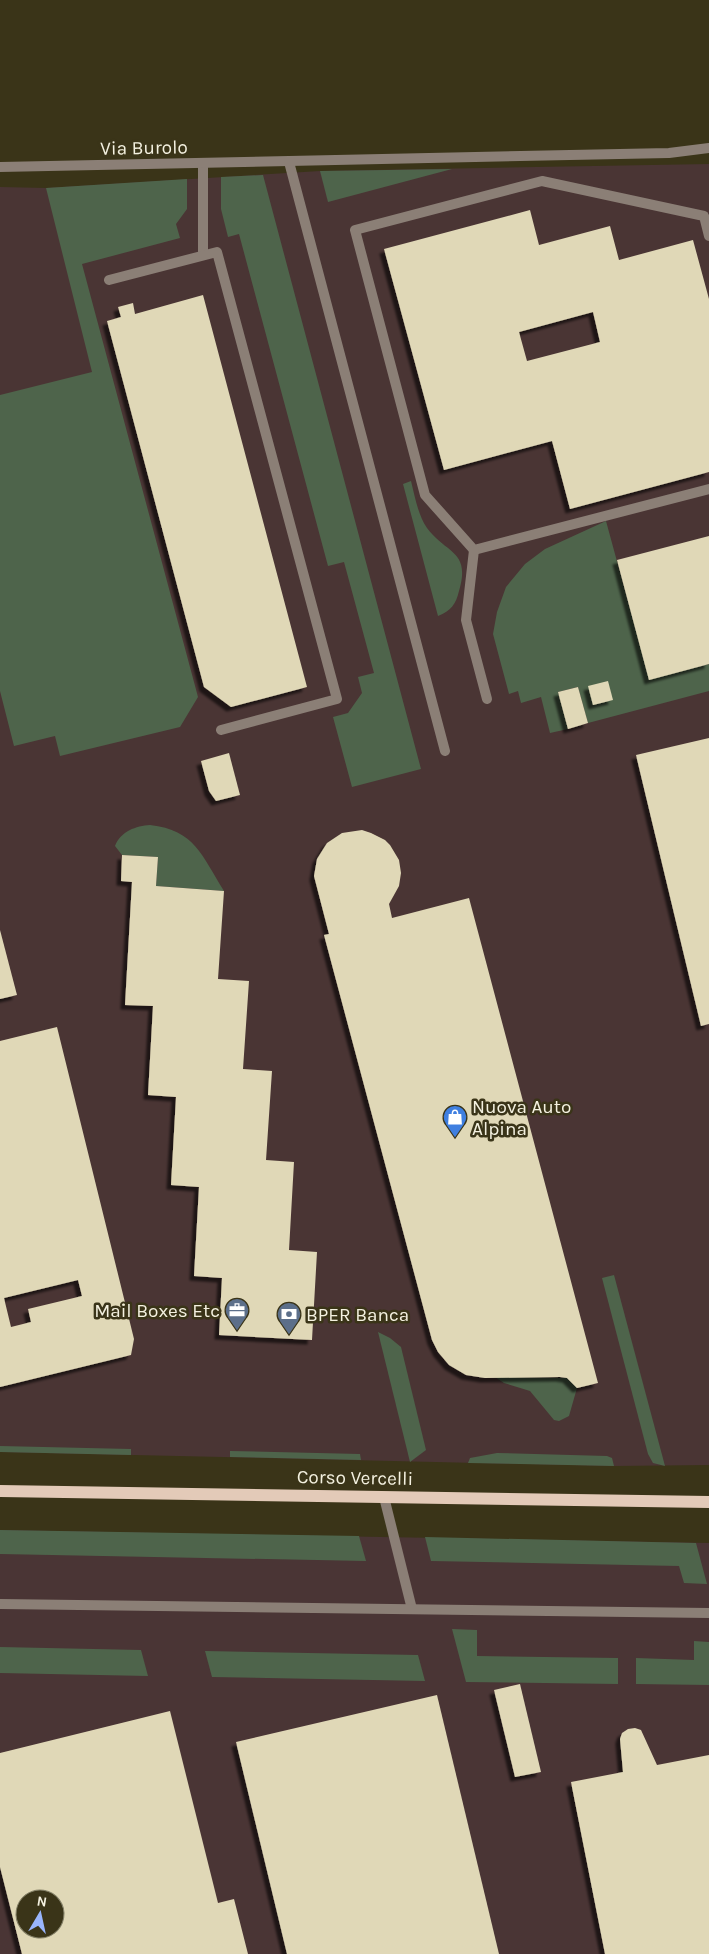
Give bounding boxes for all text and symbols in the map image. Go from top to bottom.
street label: Via Burolo [100,136,188,160]
place label: Nuova Auto Alpina [472,1096,571,1140]
shop icon: Nuova Auto Alpina [442,1104,468,1138]
office icon: Mail Boxes Etc [224,1297,250,1331]
place label: Mail Boxes Etc [94,1300,220,1322]
bank icon: BPER Banca [276,1301,302,1335]
place label: BPER Banca [306,1304,409,1326]
street label: Corso Vercelli [297,1466,413,1490]
north arrow [15,1889,65,1939]
text: N [36,1892,48,1911]

